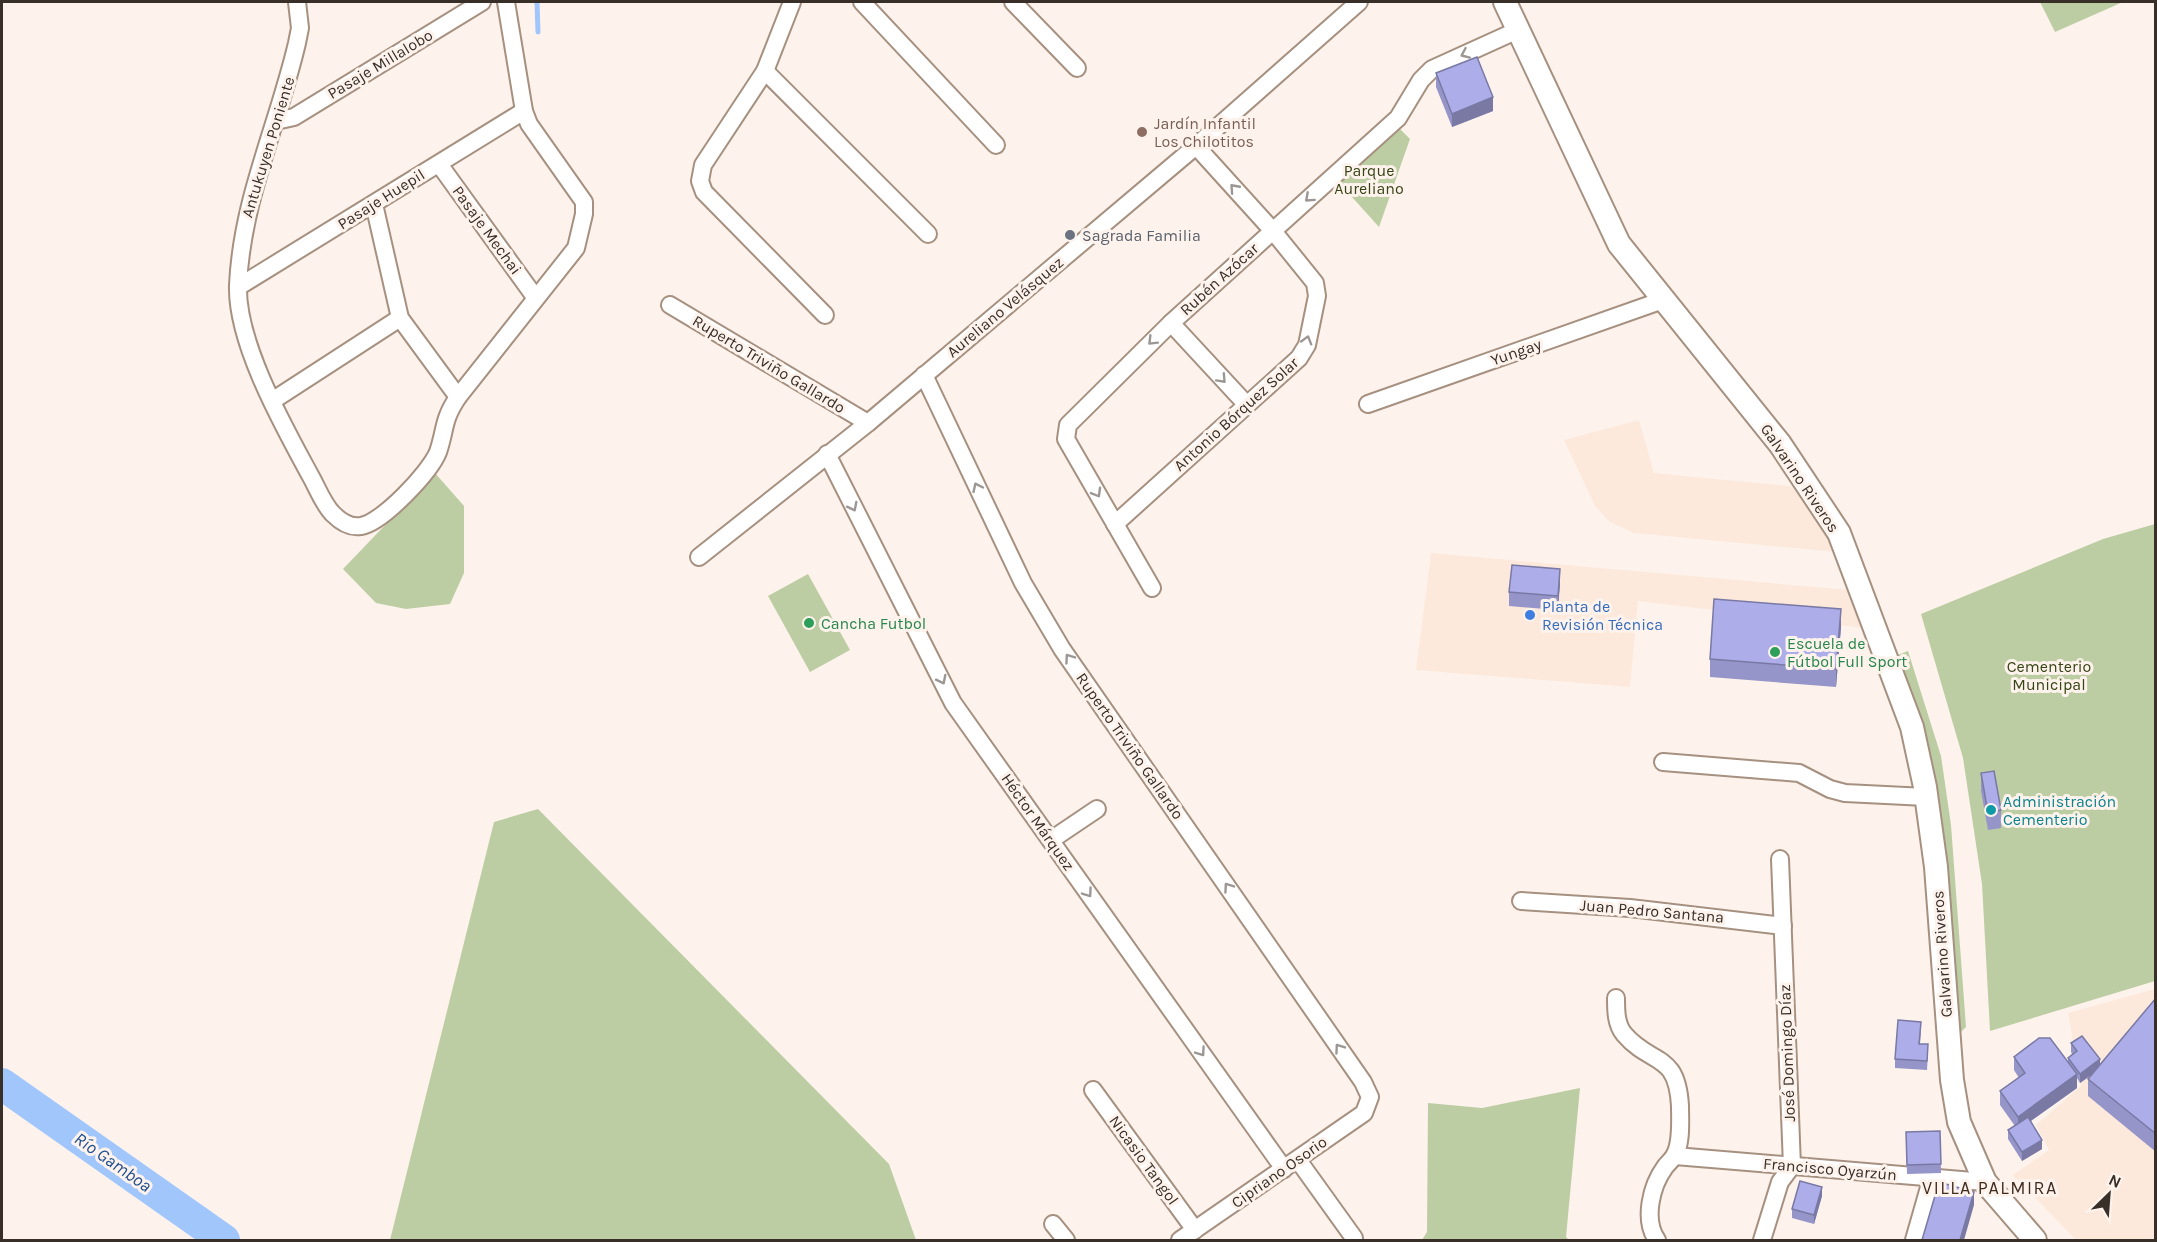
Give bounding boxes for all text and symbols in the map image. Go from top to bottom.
street label: Pasaje Millalobo [324,25,436,103]
one-way arrow [1460,47,1471,59]
street label: Antukuyen Poniente [237,74,299,220]
place label: Jardín Infantil Los Chilotitos [1154,114,1256,151]
marker: Jardín Infantil Los Chilotitos [1135,125,1149,139]
park label: Parque Aureliano [1334,161,1404,198]
street label: Pasaje Huepil [334,165,428,233]
street label: Pasaje Mechai [448,182,526,278]
one-way arrow [1230,184,1241,195]
one-way arrow [1305,191,1316,202]
place label: Sagrada Familia [1082,226,1201,245]
marker: Sagrada Familia [1063,228,1077,242]
street label: Rubén Azócar [1176,239,1262,319]
street label: Aureliano Velásquez [943,253,1067,361]
street label: Ruperto Triviño Gallardo [689,311,849,417]
street label: Yungay [1488,334,1544,370]
one-way arrow [1148,335,1159,345]
one-way arrow [1300,335,1312,346]
street label: Antonio Bórquez Solar [1170,353,1302,475]
one-way arrow [1215,371,1226,382]
street label: Galvarino Riveros [1757,420,1843,536]
one-way arrow [972,482,984,493]
one-way arrow [1090,487,1101,497]
one-way arrow [846,500,858,511]
place label: Planta de Revisión Técnica [1542,597,1663,634]
marker: Planta de Revisión Técnica [1523,608,1537,622]
place label: Cancha Futbol [821,614,926,633]
marker: Cancha Futbol [802,616,816,630]
place label: Escuela de Fútbol Full Sport [1787,634,1907,671]
marker: Escuela de Fútbol Full Sport [1768,645,1782,659]
one-way arrow [1065,654,1076,665]
park label: Cementerio Municipal [2007,657,2091,694]
street label: Ruperto Triviño Gallardo [1072,669,1188,823]
one-way arrow [935,674,946,685]
street label: Héctor Márquez [997,770,1079,874]
place label: Administración Cementerio [2003,792,2116,829]
marker: Administración Cementerio [1984,803,1998,817]
one-way arrow [1224,883,1235,894]
one-way arrow [1081,886,1092,897]
street label: Galvarino Riveros [1928,890,1956,1018]
street label: Juan Pedro Santana [1579,895,1725,927]
street label: José Domingo Díaz [1775,984,1799,1122]
one-way arrow [1335,1043,1346,1054]
one-way arrow [1194,1045,1205,1056]
street label: Nicasio Tangol [1105,1112,1183,1208]
water label: Río Gamboa [70,1127,156,1197]
street label: Cipriano Osorio [1228,1132,1330,1212]
street label: Francisco Oyarzún [1762,1154,1898,1184]
north arrow [2079,1164,2139,1224]
text: N [2106,1170,2124,1192]
district label: VILLA PALMIRA [1922,1177,2058,1199]

